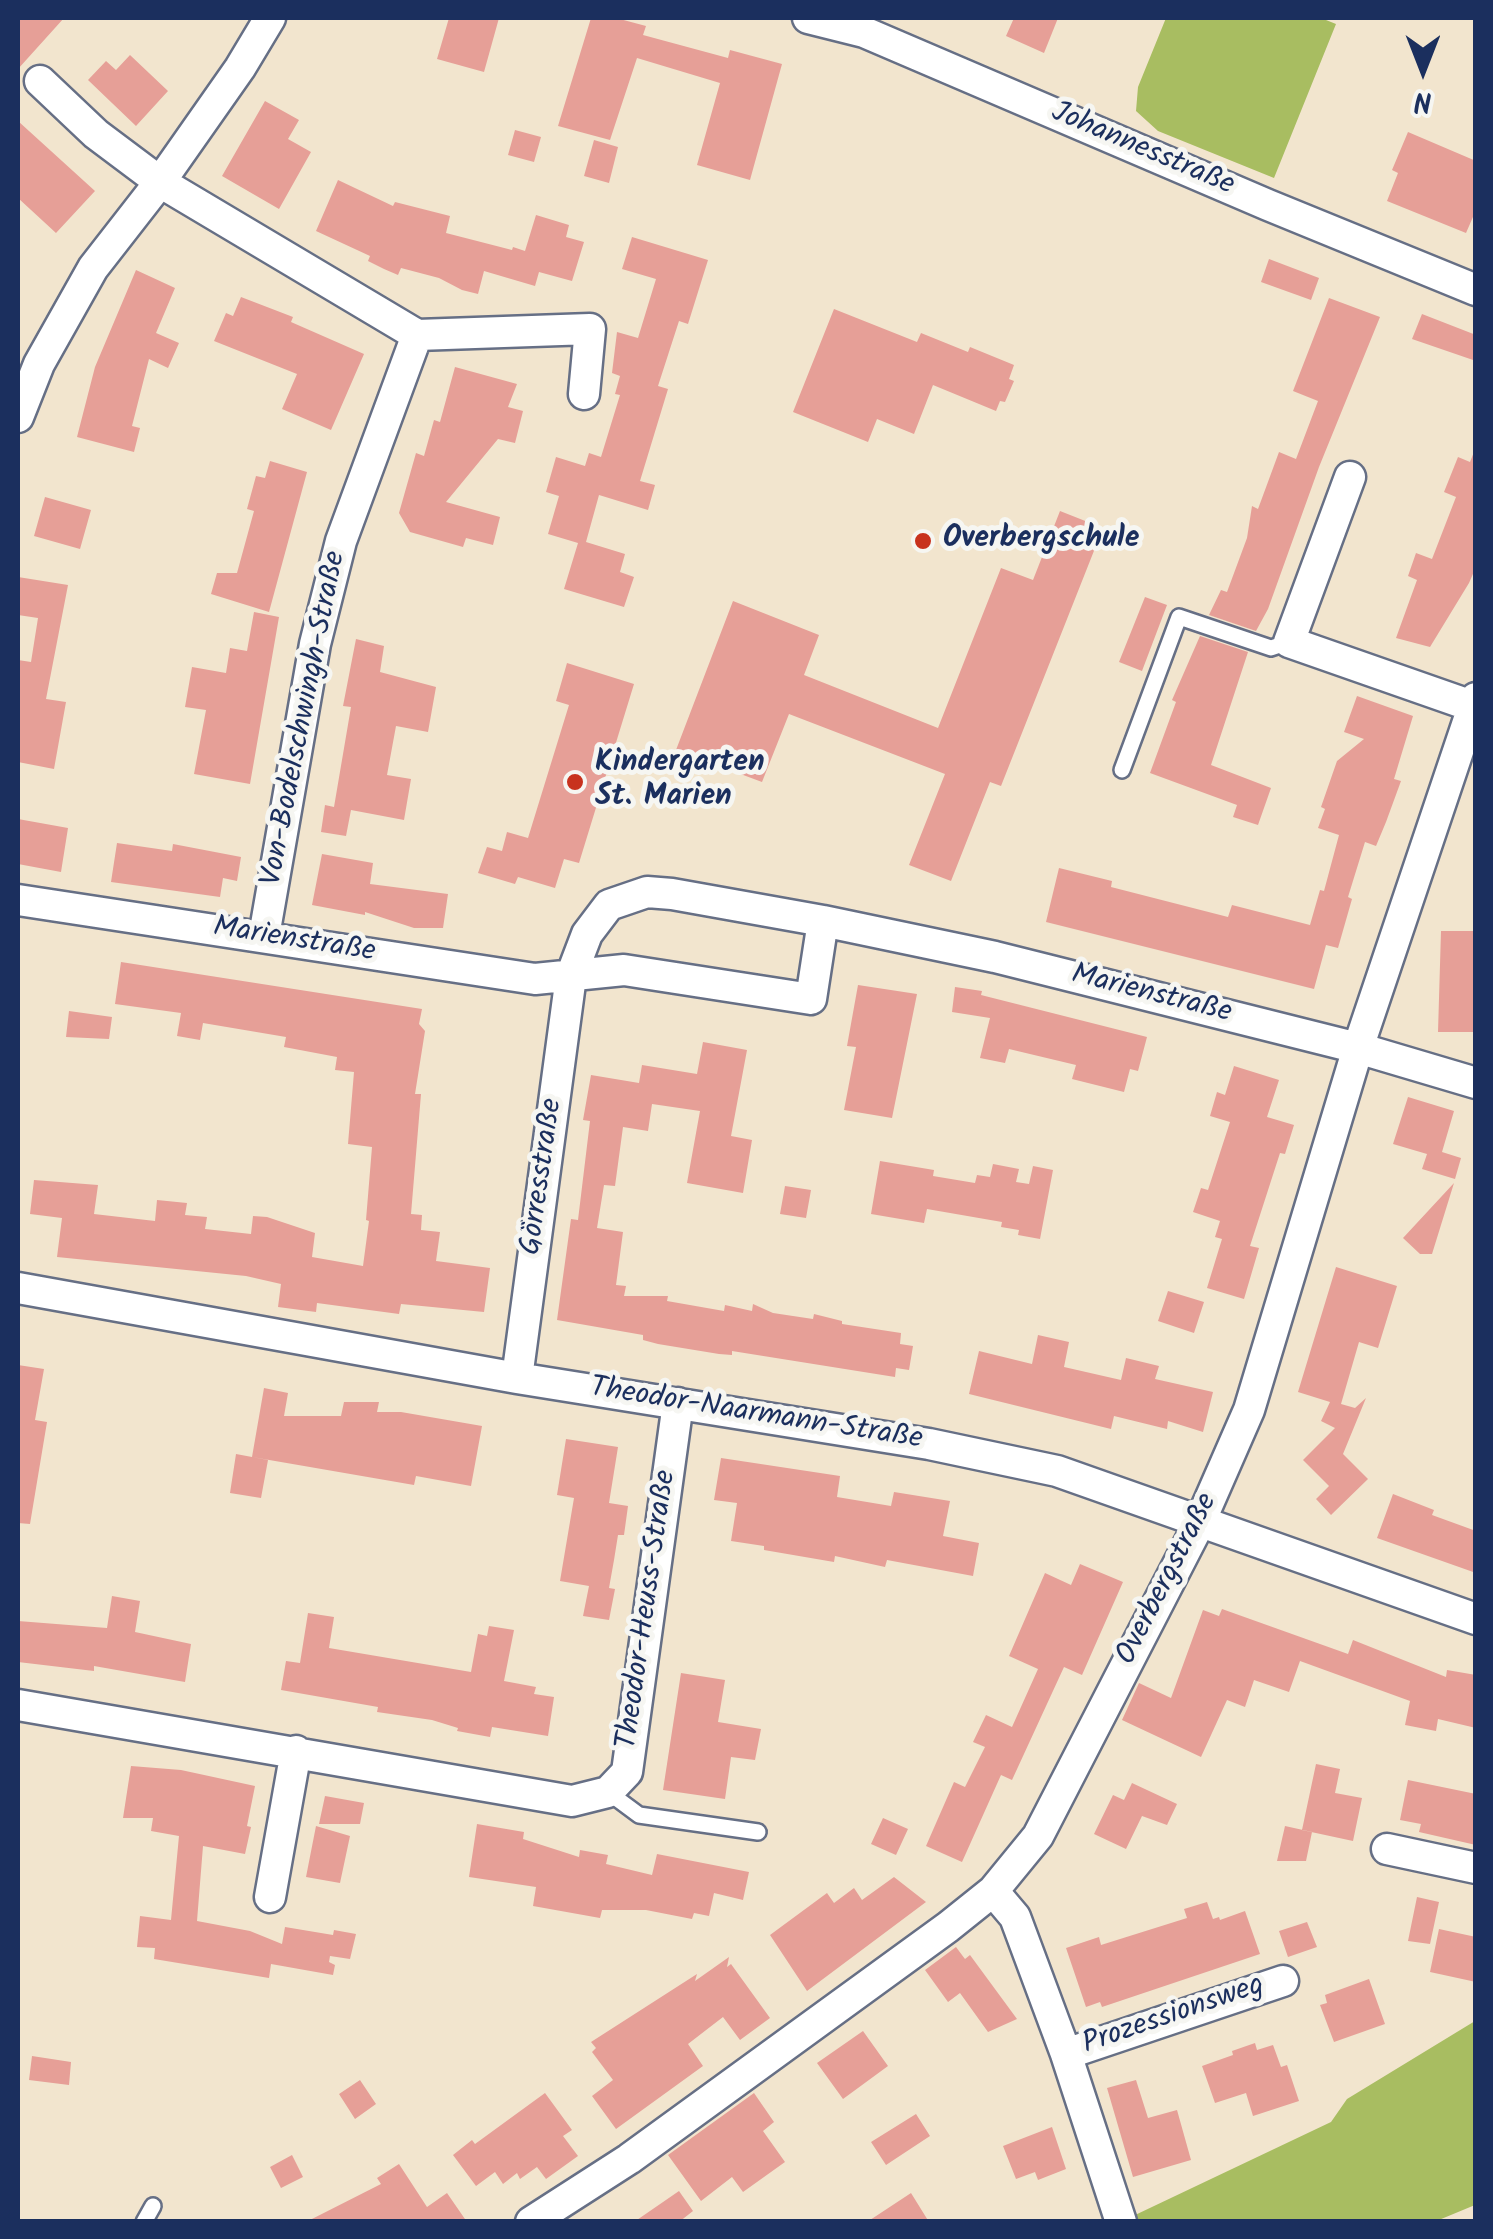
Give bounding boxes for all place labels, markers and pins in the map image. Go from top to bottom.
place label: Overbergschule [943,523,1139,559]
marker: Overbergschule [912,530,934,552]
place label: Kindergarten St. Marien [595,747,765,818]
marker: Kindergarten St. Marien [564,771,586,793]

